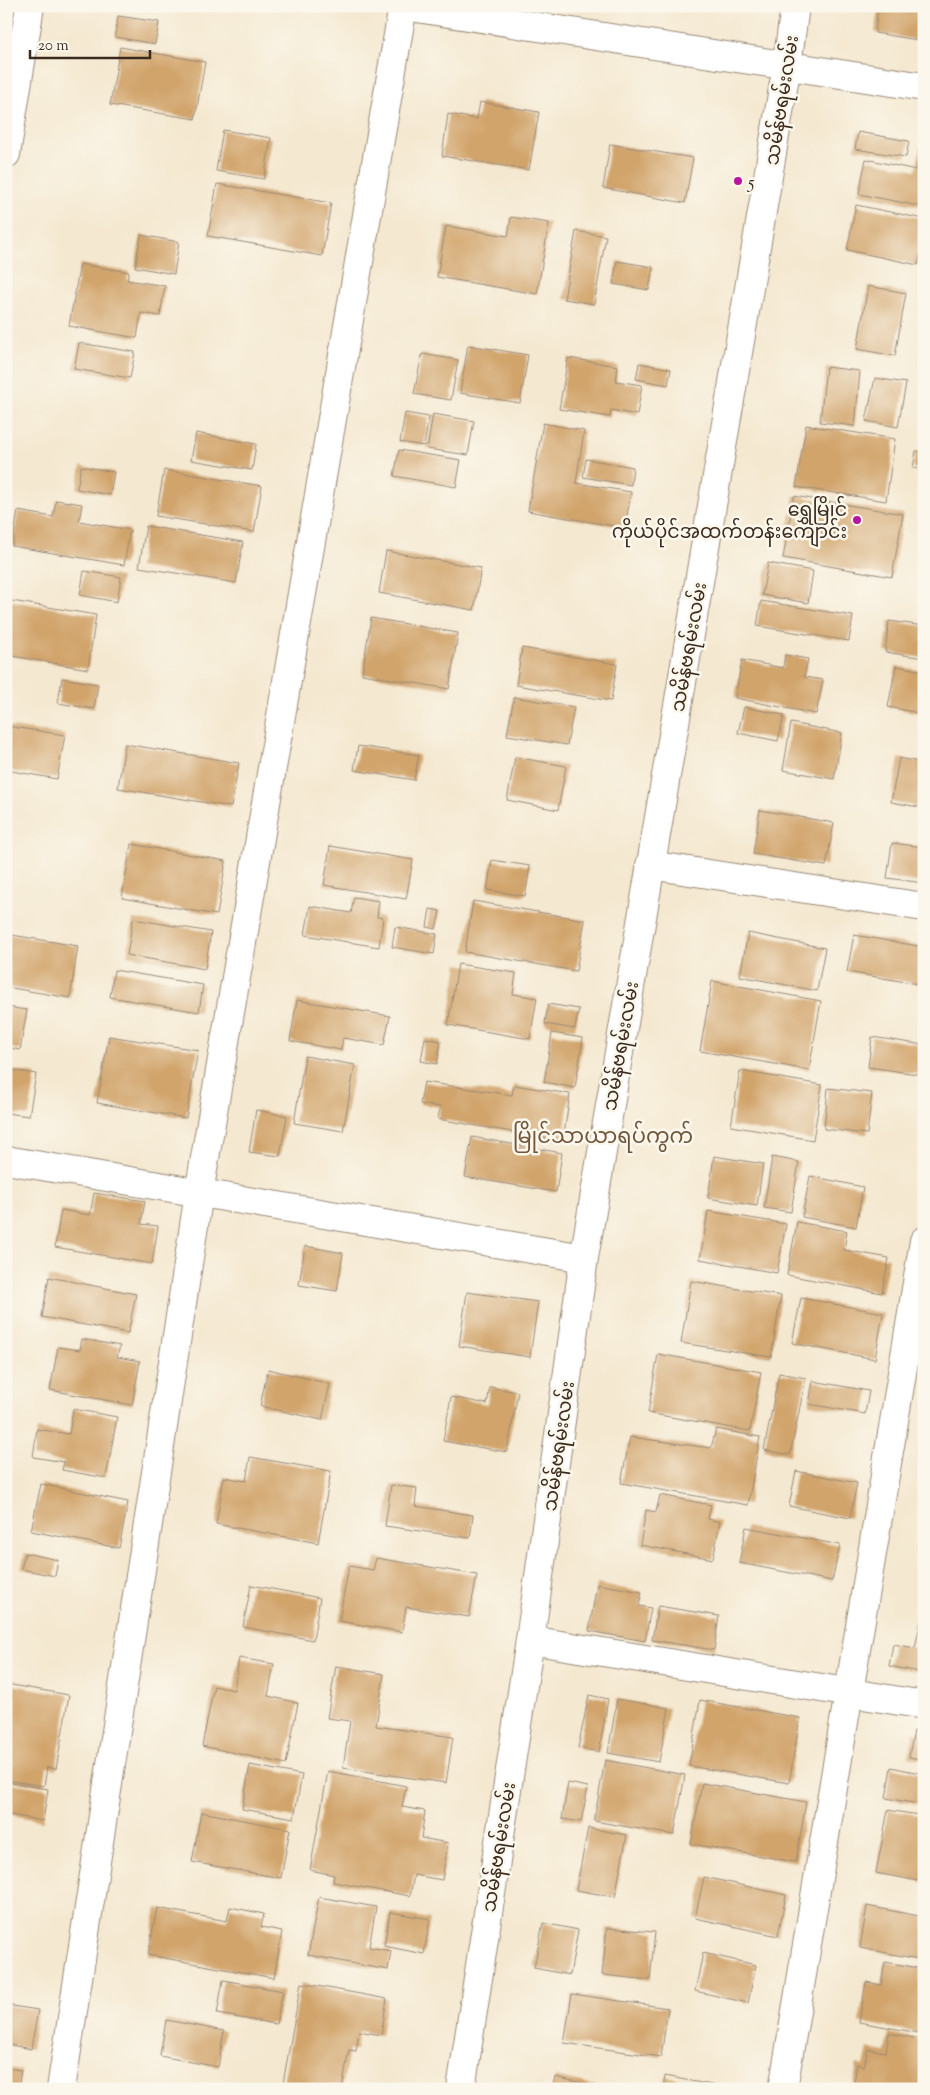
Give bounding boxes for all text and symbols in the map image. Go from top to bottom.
scale bar [30,28,150,60]
street label: သမိန်ဗရမ်းလမ်း [757,33,807,167]
text: 20 m [38,36,69,57]
place label: 5 [747,170,755,197]
marker: 5 [732,175,744,187]
place label: ရွှေမြိုင် ကိုယ်ပိုင်အထက်တန်းကျောင်း [612,495,847,548]
marker: ရွှေမြိုင် ကိုယ်ပိုင်အထက်တန်းကျောင်း [851,514,863,526]
street label: သမိန်ဗရမ်းလမ်း [663,580,715,714]
street label: သမိန်ဗရမ်းလမ်း [595,979,647,1113]
district label: မြိုင်သာယာရပ်ကွက် [513,1120,693,1153]
street label: သမိန်ဗရမ်းလမ်း [535,1379,583,1513]
street label: သမိန်ဗရမ်းလမ်း [474,1780,524,1914]

